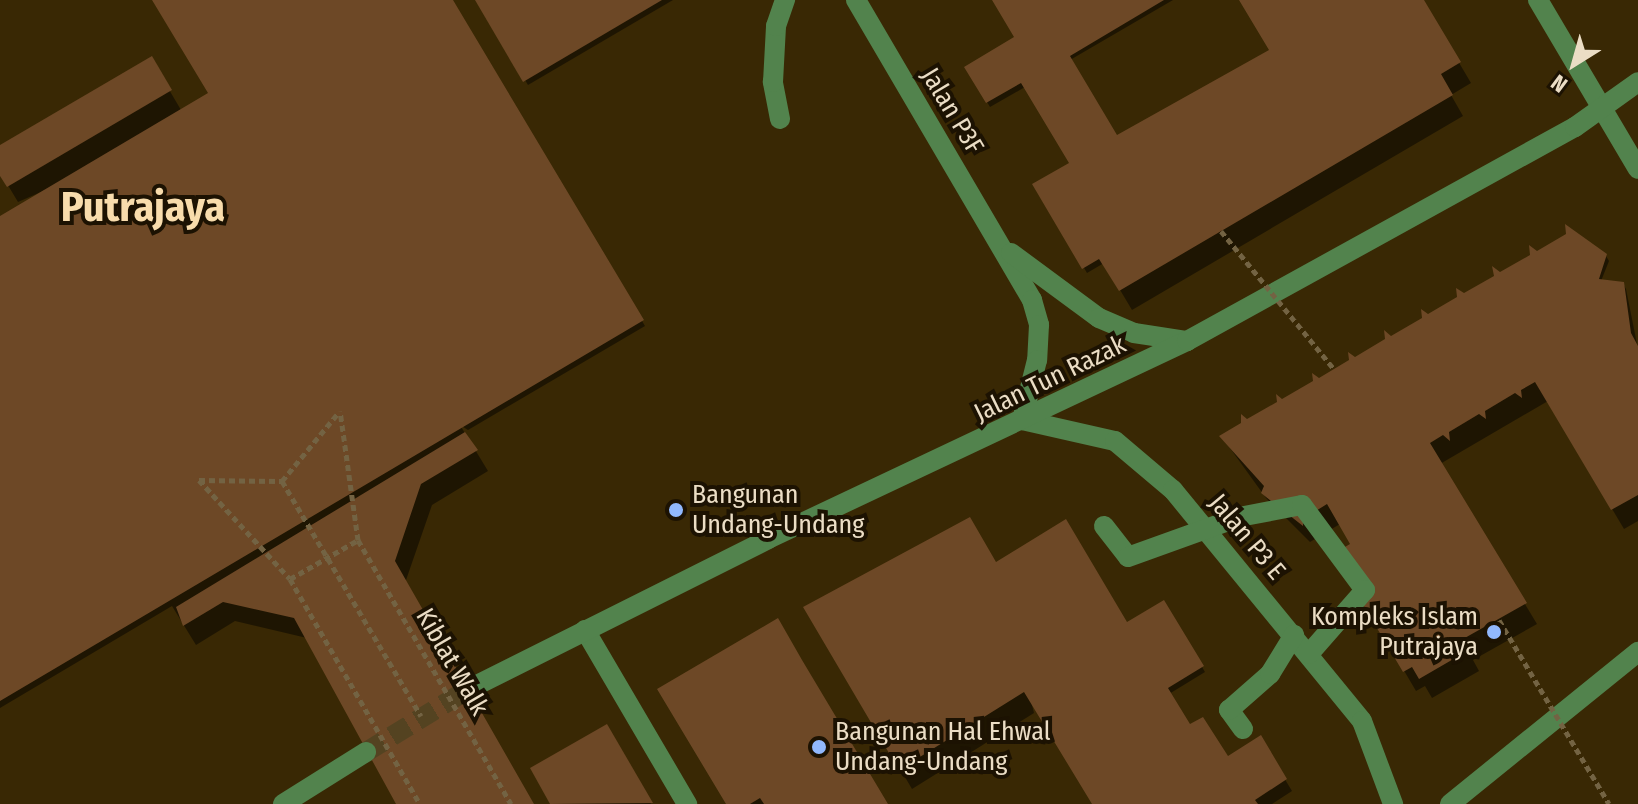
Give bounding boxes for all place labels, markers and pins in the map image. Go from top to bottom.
place label: Bangunan Undang-Undang [692,479,865,540]
marker: Bangunan Undang-Undang [667,501,685,519]
place label: Kompleks Islam Putrajaya [1311,601,1478,662]
marker: Kompleks Islam Putrajaya [1485,623,1503,641]
place label: Bangunan Hal Ehwal Undang-Undang [835,716,1051,778]
marker: Bangunan Hal Ehwal Undang-Undang [810,738,828,756]

